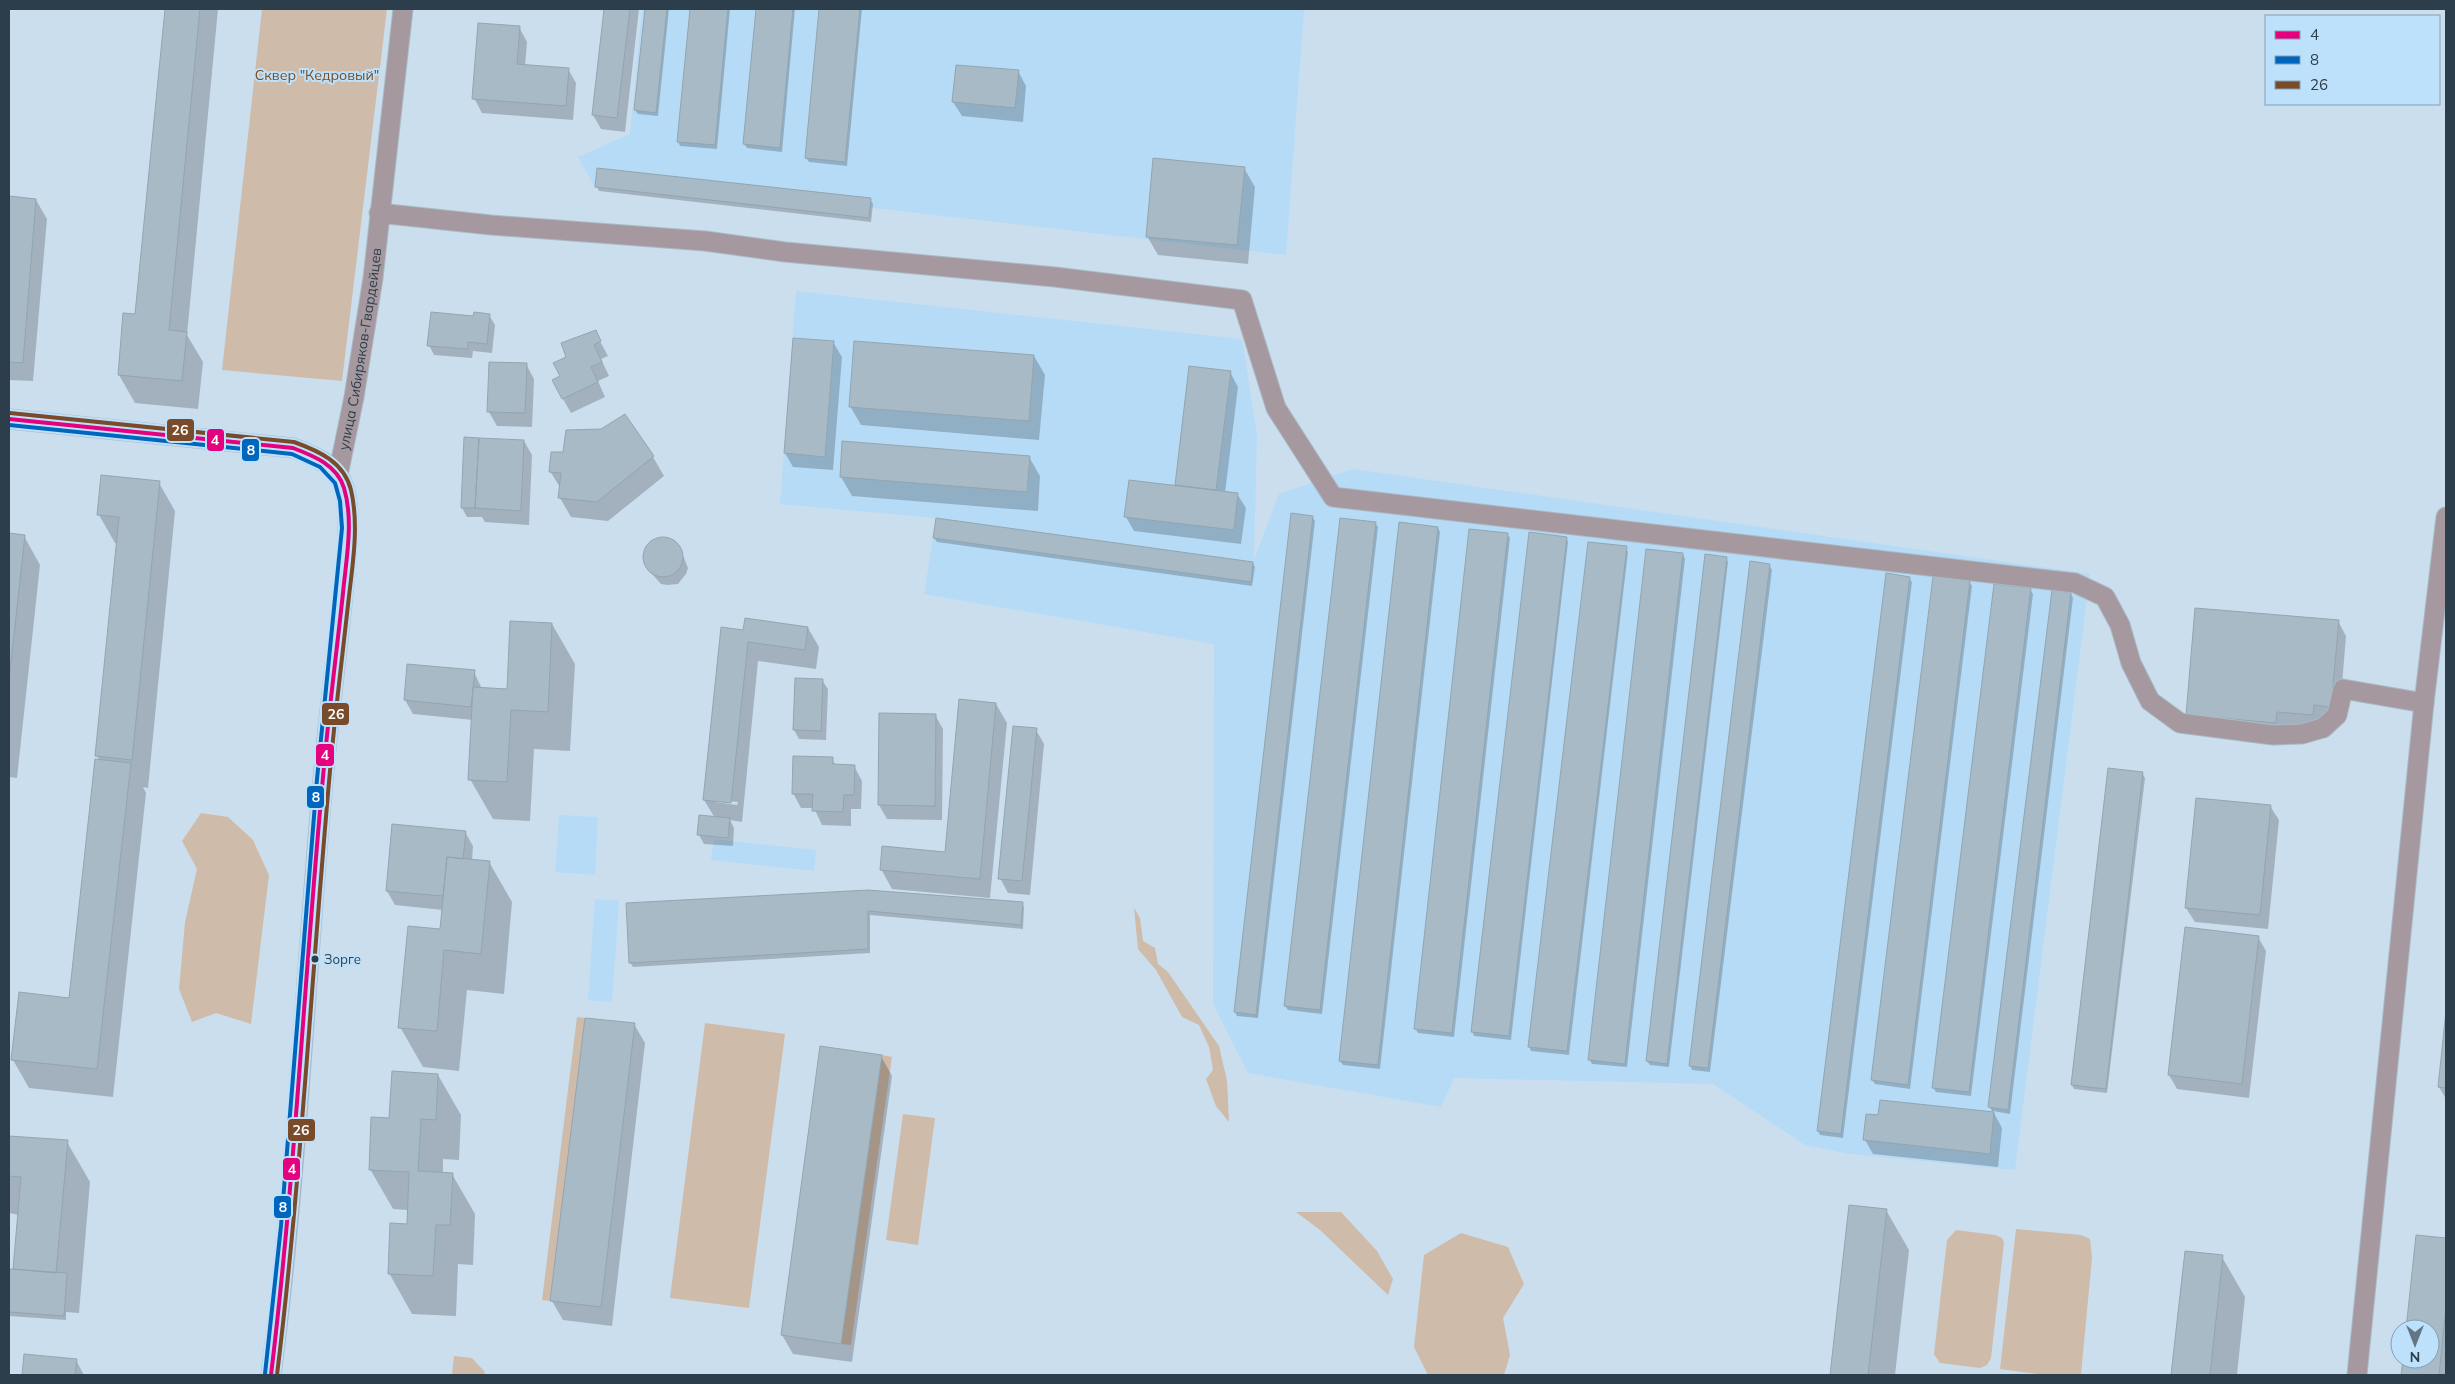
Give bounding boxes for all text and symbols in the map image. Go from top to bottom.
legend [2265,15,2440,105]
text: 4 [2310,25,2319,44]
text: 8 [2310,50,2319,69]
park label: Сквер "Кедровый" [255,66,379,84]
text: 26 [2310,75,2328,94]
street label: улица Сибиряков-Гвардейцев [334,247,385,452]
line badge: 26 [166,418,195,442]
text: 26 [172,421,188,439]
line badge: 4 [206,428,225,452]
text: 4 [211,431,220,449]
line badge: 8 [241,438,260,462]
text: 8 [247,441,255,459]
line badge: 26 [321,702,350,726]
text: 26 [328,705,344,723]
line badge: 4 [315,743,335,767]
text: 4 [321,746,330,764]
line badge: 8 [306,785,325,809]
text: 8 [312,788,320,806]
place label: Зорге [324,951,361,967]
marker: Зорге [310,954,320,964]
line badge: 26 [287,1118,316,1142]
text: 26 [293,1121,309,1139]
line badge: 4 [282,1157,301,1181]
text: 4 [288,1160,297,1178]
line badge: 8 [273,1195,292,1219]
text: 8 [279,1198,287,1216]
north arrow [2390,1319,2440,1369]
text: N [2410,1348,2420,1366]

